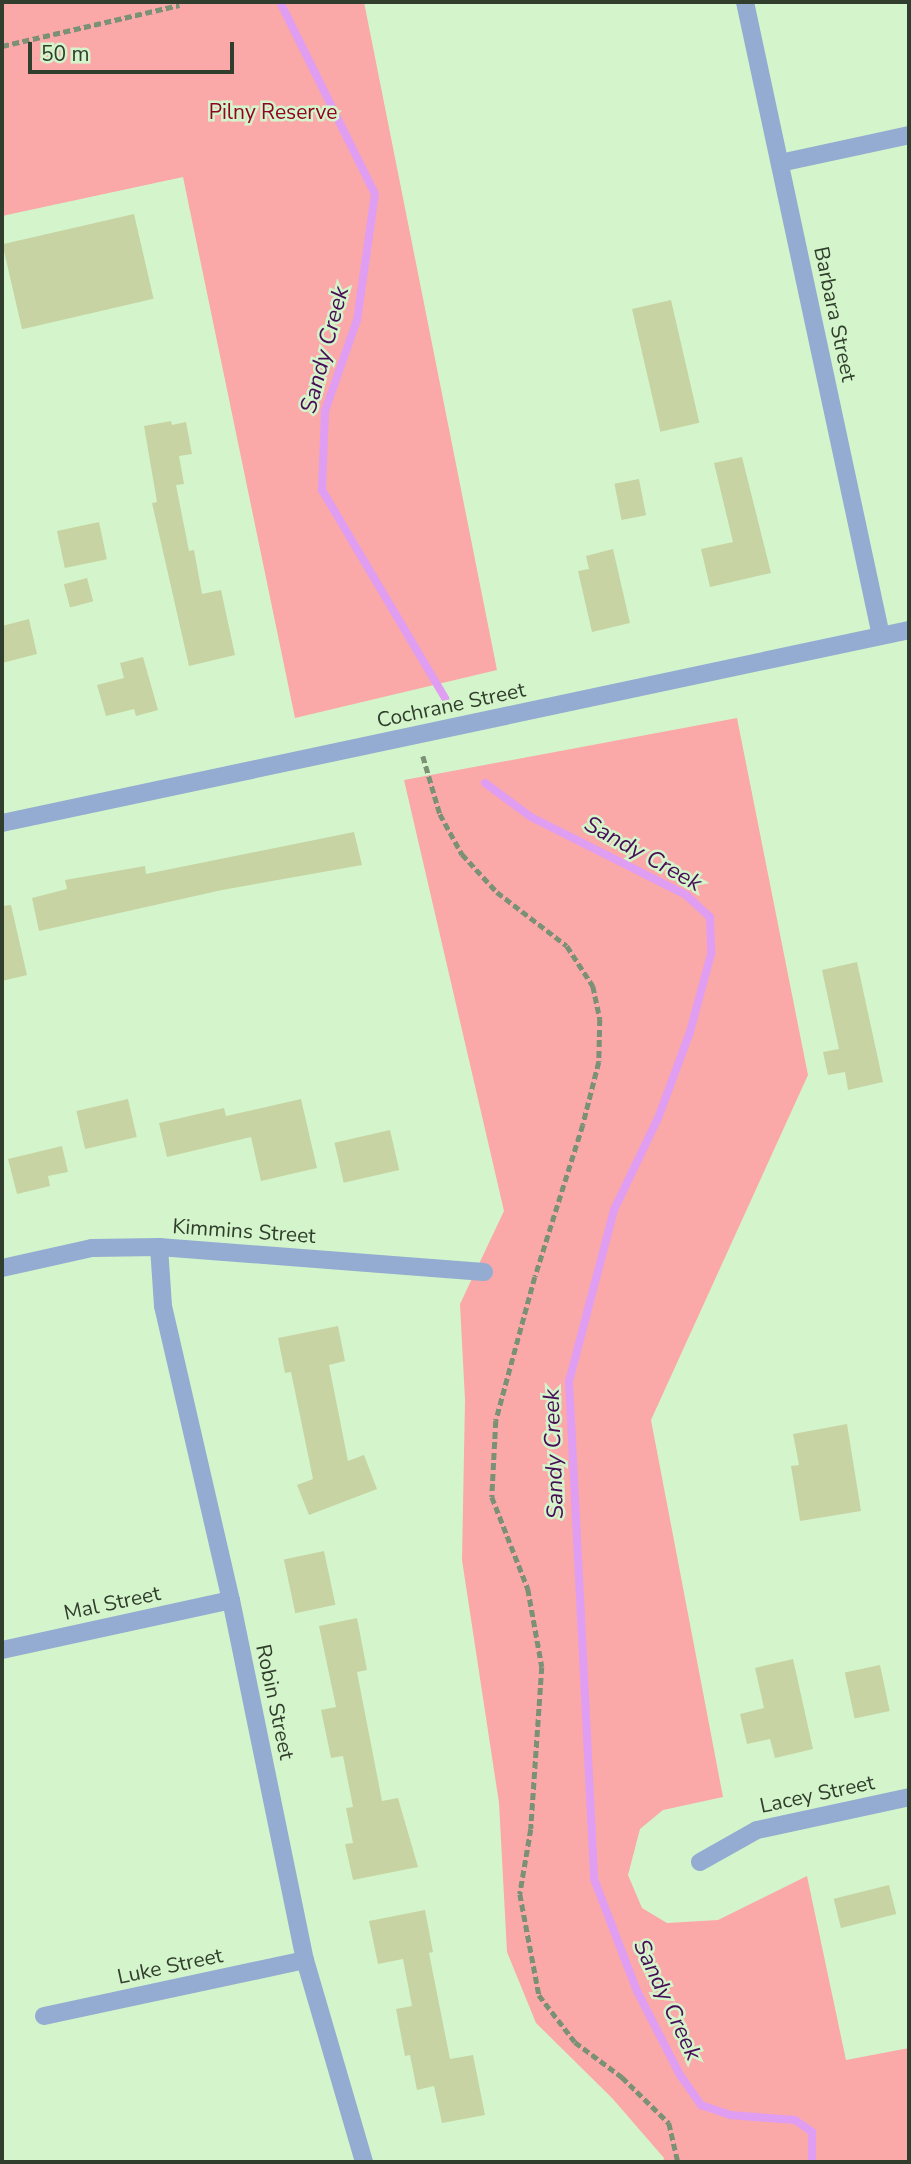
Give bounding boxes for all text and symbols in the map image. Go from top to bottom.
scale bar [32,28,238,72]
text: 50 m [41,40,90,68]
park label: Pilny Reserve [209,99,337,125]
street label: Barbara Street [808,244,862,384]
water label: Sandy Creek [295,284,355,416]
street label: Cochrane Street [375,677,527,733]
water label: Sandy Creek [579,810,707,898]
street label: Kimmins Street [172,1213,316,1249]
water label: Sandy Creek [538,1389,570,1519]
street label: Mal Street [61,1580,163,1626]
street label: Robin Street [250,1642,300,1762]
street label: Lacey Street [757,1770,877,1818]
water label: Sandy Creek [627,1935,707,2065]
street label: Luke Street [115,1943,225,1989]

